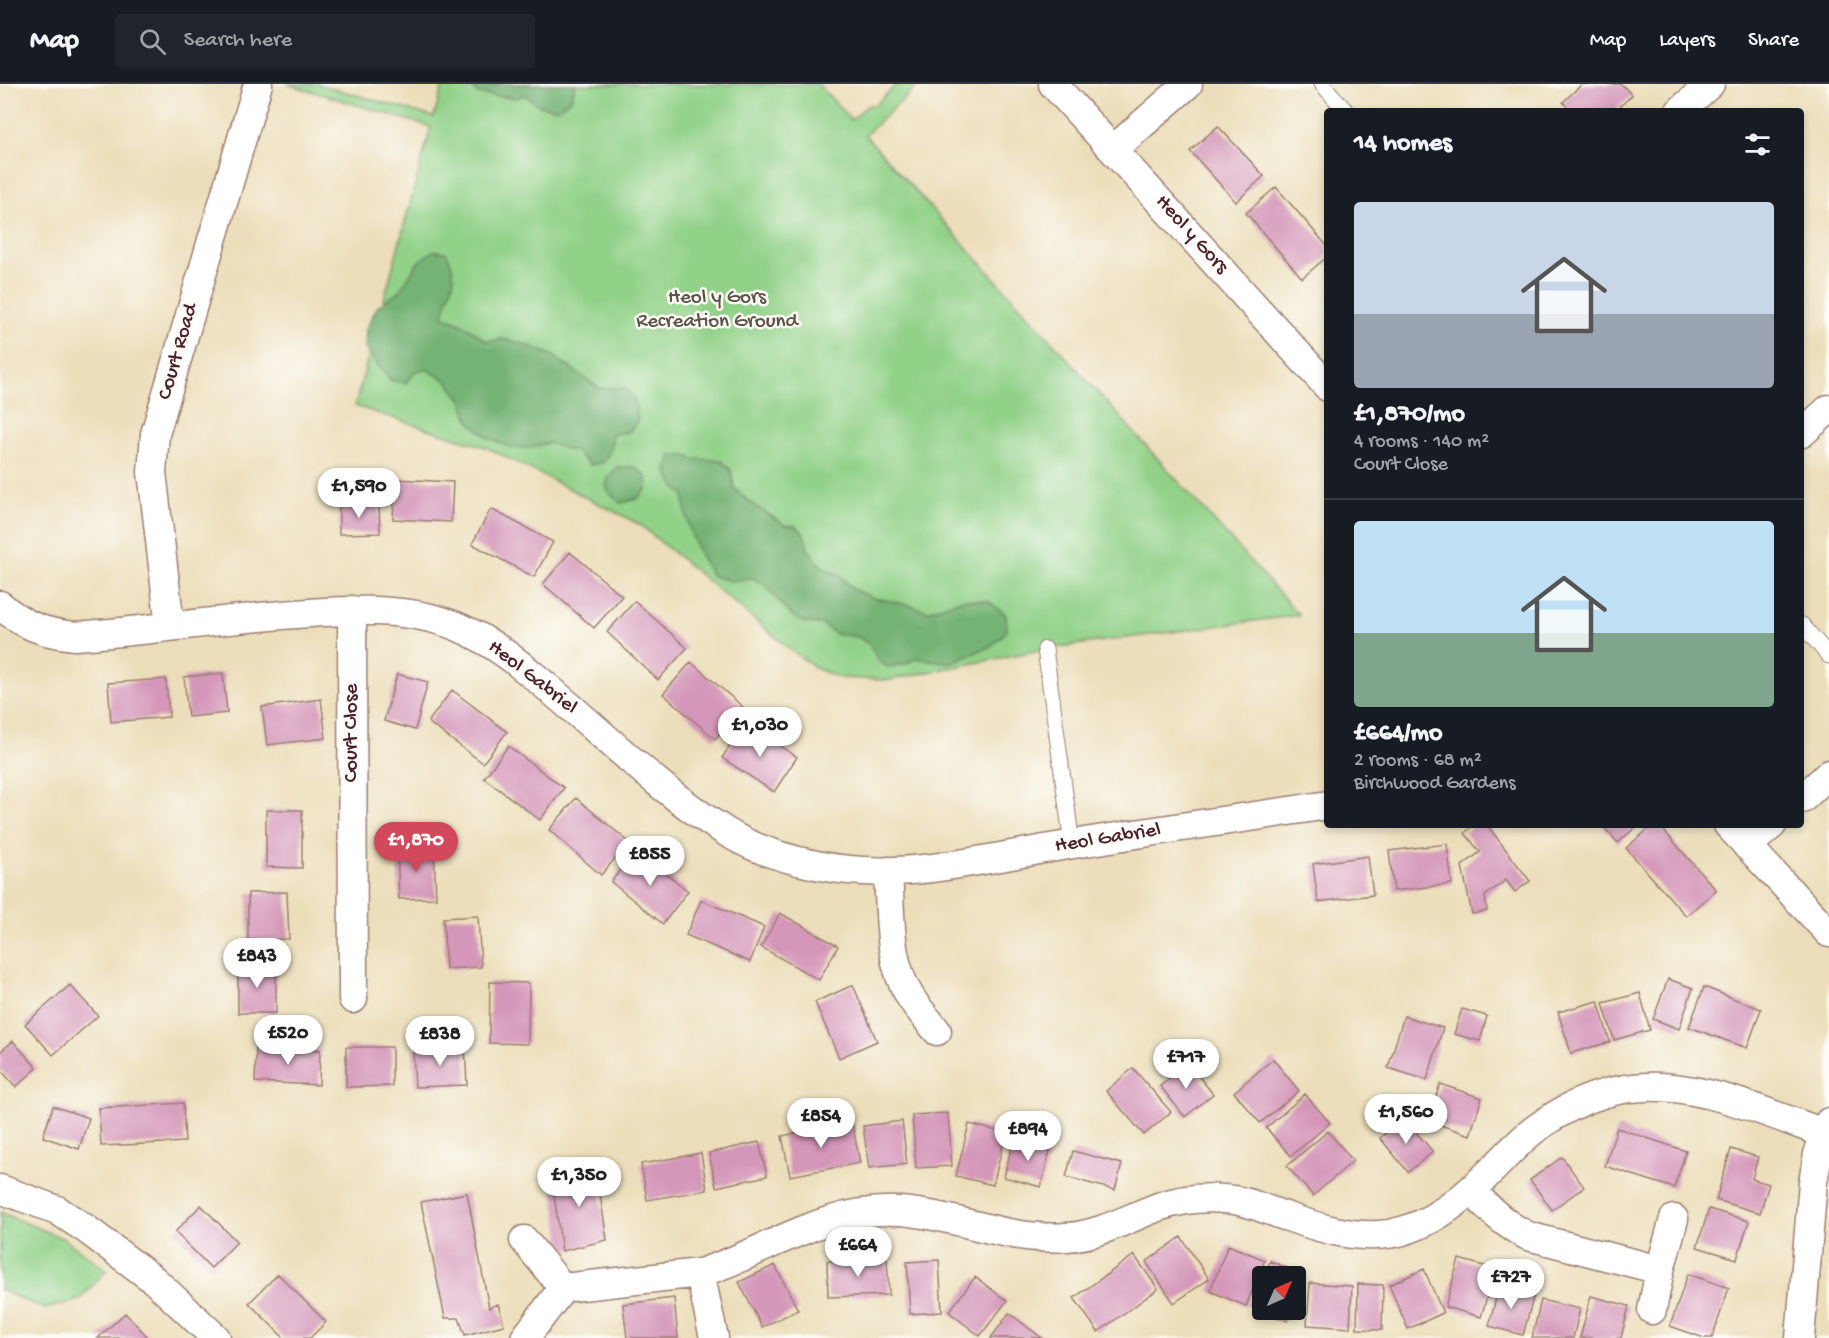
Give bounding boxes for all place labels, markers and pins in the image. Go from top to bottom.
pin: £1,590 [310,468,408,519]
pin: £1,030 [711,707,809,758]
pin: £1,870 [367,822,465,873]
pin: £855 [614,836,686,887]
pin: £843 [221,938,293,989]
pin: £520 [252,1015,324,1066]
pin: £838 [404,1016,476,1067]
pin: £717 [1150,1039,1222,1090]
pin: £1,560 [1357,1094,1455,1145]
pin: £854 [785,1098,857,1149]
pin: £894 [992,1111,1064,1162]
pin: £1,350 [530,1157,628,1208]
pin: £664 [822,1227,894,1278]
pin: £727 [1475,1259,1547,1310]

